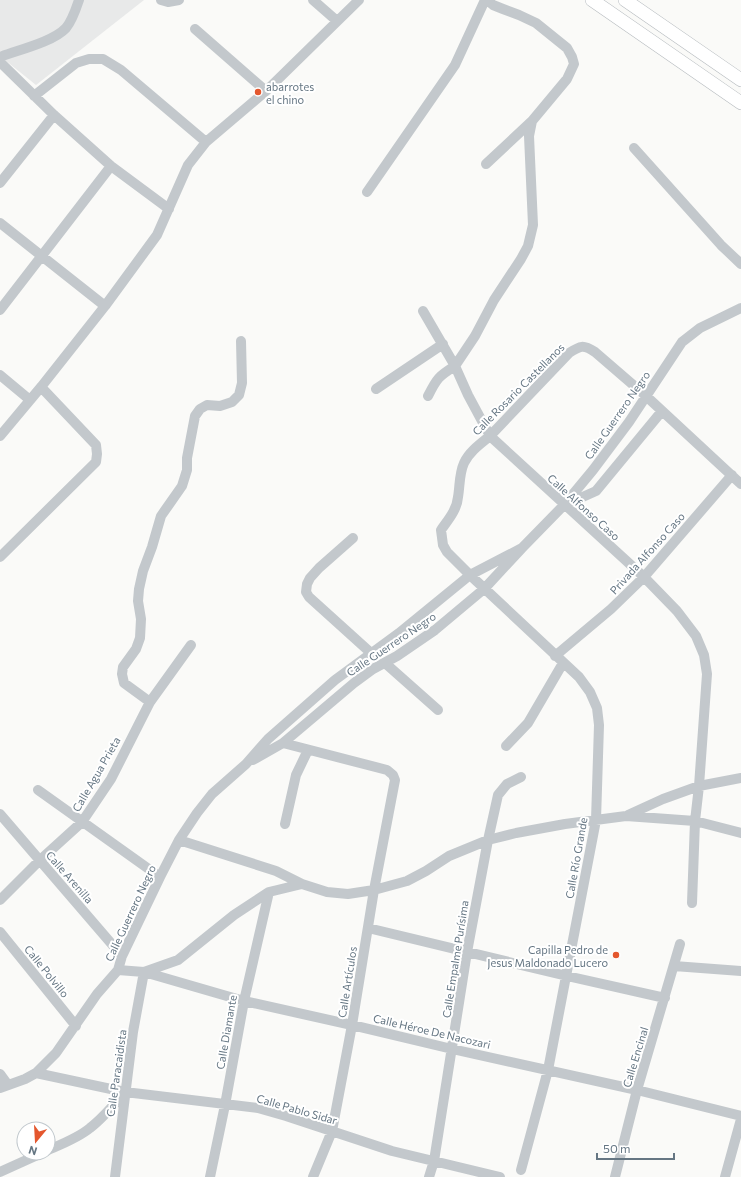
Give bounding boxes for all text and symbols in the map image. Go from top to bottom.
place label: abarrotes el chino [266,80,314,106]
marker: abarrotes el chino [253,87,263,97]
street label: Calle Rosario Castellanos [469,340,567,438]
street label: Calle Guerrero Negro [582,368,653,462]
street label: Calle Alfonso Caso [545,471,623,543]
street label: Privada Alfonso Caso [607,509,687,597]
street label: Calle Guerrero Negro [344,609,438,679]
street label: Calle Agua Prieta [69,734,123,814]
street label: Calle Río Grande [562,816,590,900]
street label: Calle Arenilla [44,848,96,906]
street label: Calle Guerrero Negro [102,862,158,963]
street label: Calle Empalme Purísima [439,899,471,1019]
street label: Calle Polvillo [22,942,72,1000]
place label: Capilla Pedro de Jesus Maldonado Lucero [487,943,608,970]
street label: Calle Artículos [335,945,359,1019]
marker: Capilla Pedro de Jesus Maldonado Lucero [611,950,621,960]
street label: Calle Diamante [213,994,239,1070]
street label: Calle Héroe De Nacozari [372,1011,492,1051]
street label: Calle Encinal [620,1025,650,1089]
street label: Calle Paracaidista [103,1029,129,1117]
street label: Calle Pablo Sidar [255,1091,339,1127]
north arrow [16,1121,56,1161]
scale bar [597,1135,674,1161]
text: 50 m [603,1141,631,1155]
text: N [27,1144,39,1158]

